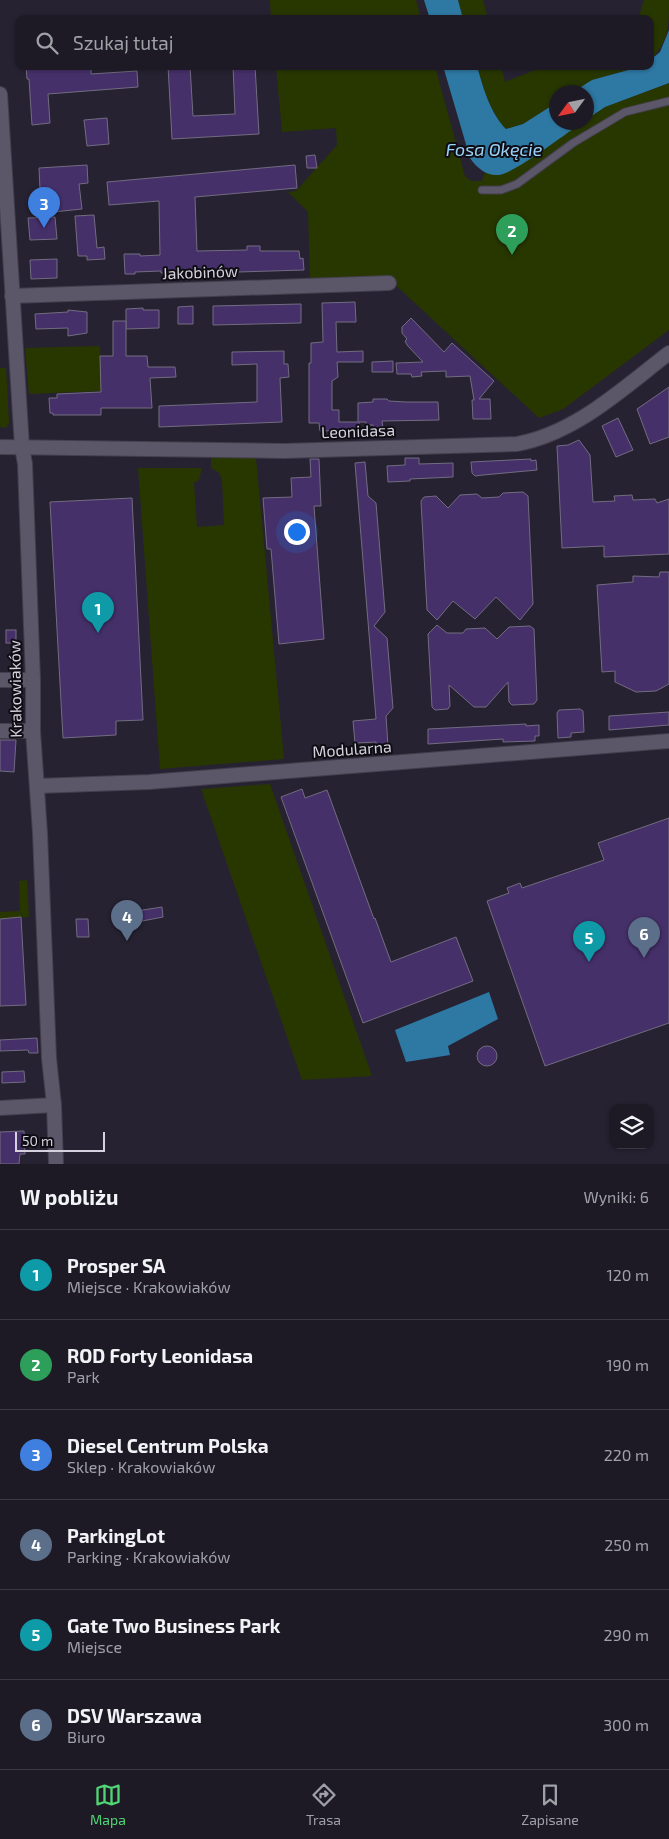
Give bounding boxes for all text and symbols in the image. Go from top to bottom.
search box [15,15,654,70]
icon: search [33,29,61,57]
text: Szukaj tutaj [73,31,173,54]
north arrow [549,85,594,130]
water label: Fosa Okęcie [446,138,543,160]
pin: 3 [28,187,60,228]
pin: 2 [496,214,528,255]
street label: Jakobinów [162,261,238,282]
street label: Leonidasa [321,420,395,441]
your location [284,519,310,545]
pin: 1 [82,592,114,633]
street label: Krakowiaków [4,640,25,738]
street label: Modularna [312,736,392,761]
pin: 4 [111,900,143,941]
pin: 6 [628,917,660,958]
pin: 5 [573,921,605,962]
map controls [609,1104,654,1149]
button: layers [609,1104,654,1149]
scale bar [15,1129,105,1152]
text: 50 m [22,1132,53,1149]
text: W pobliżu [20,1184,119,1209]
text: Wyniki: 6 [583,1187,649,1206]
text: Prosper SA [67,1254,166,1277]
text: 1 [33,1265,39,1284]
text: 120 m [606,1265,649,1284]
text: Miejsce · Krakowiaków [67,1277,231,1296]
text: ROD Forty Leonidasa [67,1344,253,1367]
text: 2 [31,1355,41,1374]
text: 190 m [606,1355,649,1374]
text: Park [67,1367,100,1386]
text: Diesel Centrum Polska [67,1434,269,1457]
text: 3 [31,1445,41,1464]
text: 220 m [604,1445,649,1464]
text: Sklep · Krakowiaków [67,1457,215,1476]
text: ParkingLot [67,1524,165,1547]
text: 4 [31,1535,41,1554]
text: 250 m [604,1535,649,1554]
text: Parking · Krakowiaków [67,1547,231,1566]
text: Gate Two Business Park [67,1614,280,1637]
text: 5 [32,1625,40,1644]
text: 290 m [604,1625,649,1644]
text: Miejsce [67,1637,122,1656]
text: DSV Warszawa [67,1704,202,1727]
text: 6 [31,1715,41,1734]
text: 300 m [603,1715,649,1734]
text: Biuro [67,1727,105,1746]
tab: Mapa [90,1781,126,1828]
tab: Trasa [306,1781,341,1828]
tab: Zapisane [521,1781,579,1828]

